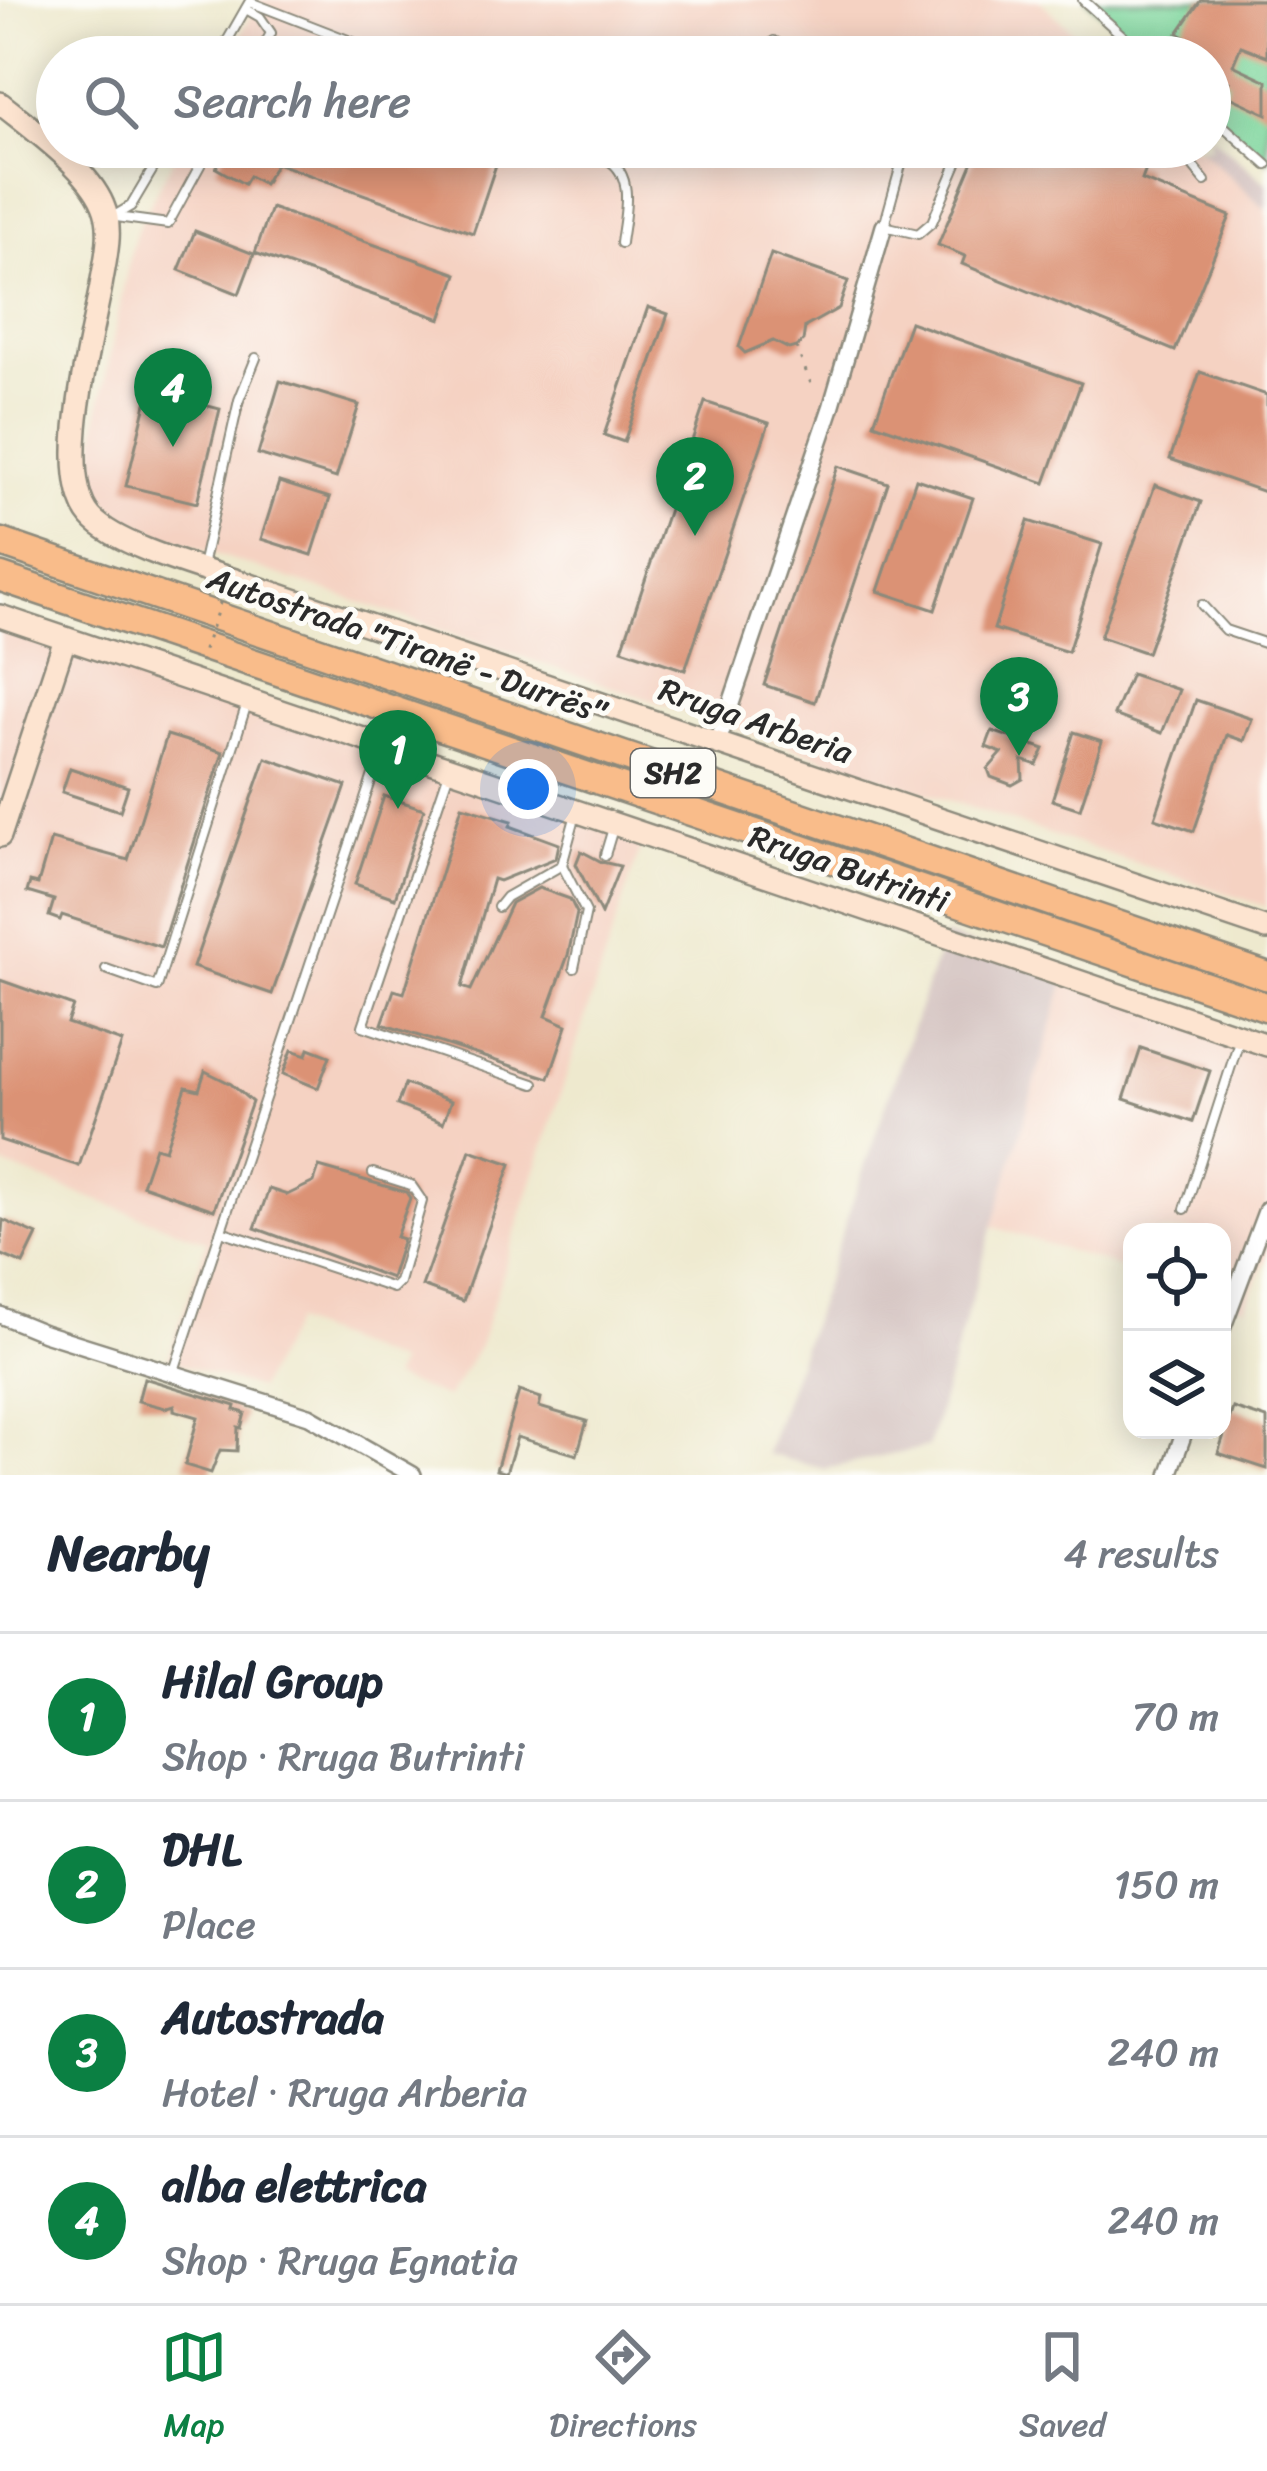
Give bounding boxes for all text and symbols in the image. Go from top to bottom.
search box [36,36,1231,168]
text: Search here [174,62,411,142]
icon: search [78,69,144,135]
pin: 4 [134,348,212,447]
pin: 2 [656,437,734,536]
street label: Autostrada "Tiranë - Durrës" [198,549,616,741]
pin: 3 [980,657,1058,756]
street label: Rruga Arberia [651,661,861,781]
pin: 1 [359,710,437,809]
road number: SH2 [631,749,715,797]
your location [498,759,558,819]
street label: Rruga Butrinti [741,808,957,931]
map controls [1123,1223,1231,1439]
button: locate [1123,1223,1231,1331]
button: layers [1123,1331,1231,1439]
text: Nearby [48,1508,209,1598]
text: 4 results [1064,1519,1219,1588]
text: Hilal Group [162,1642,383,1722]
text: 1 [79,1682,95,1751]
text: 70 m [1132,1682,1219,1751]
text: Shop · Rruga Butrinti [162,1722,524,1791]
text: DHL [162,1810,242,1890]
text: 2 [76,1850,98,1919]
text: 150 m [1114,1850,1219,1919]
text: Place [162,1890,256,1959]
text: Autostrada [162,1978,384,2058]
text: 3 [76,2018,98,2087]
text: 240 m [1107,2018,1219,2087]
text: Hotel · Rruga Arberia [162,2058,526,2127]
text: alba elettrica [162,2146,426,2226]
text: 4 [75,2186,99,2255]
text: 240 m [1107,2186,1219,2255]
text: Shop · Rruga Egnatia [162,2226,517,2295]
tab: Map [161,2324,227,2454]
tab: Directions [549,2324,697,2454]
tab: Saved [1019,2324,1106,2454]

